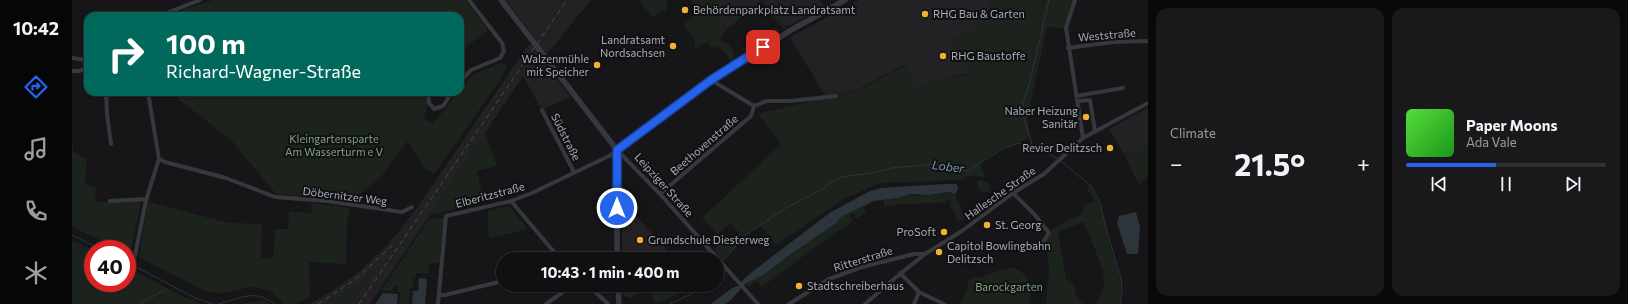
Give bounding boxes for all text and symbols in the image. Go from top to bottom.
place label: Behördenparkplatz Landratsamt [693,3,856,16]
marker: Behördenparkplatz Landratsamt [680,5,690,15]
place label: RHG Bau & Garten [933,7,1025,20]
marker: RHG Bau & Garten [920,9,930,19]
text: 10:42 [13,17,59,39]
street label: Weststraße [1078,25,1136,43]
text: 100 m [166,26,246,60]
icon: right [100,28,152,80]
pin [746,30,780,64]
place label: Landratsamt Nordsachsen [600,33,665,59]
icon: arrive [752,36,774,58]
marker: Landratsamt Nordsachsen [668,41,678,51]
place label: RHG Baustoffe [951,49,1026,62]
marker: RHG Baustoffe [938,51,948,61]
place label: Walzenmühle mit Speicher [522,52,590,78]
text: Richard-Wagner-Straße [166,60,361,82]
marker: Walzenmühle mit Speicher [592,60,602,70]
icon: directions [22,73,50,101]
place label: Naber Heizung Sanitär [1004,104,1079,130]
street label: Südstraße [549,111,584,163]
street label: Beethovenstraße [667,112,740,178]
marker: Naber Heizung Sanitär [1081,112,1091,122]
text: Paper Moons [1466,116,1557,134]
text: Climate [1170,125,1216,141]
park label: Kleingartensparte Am Wasserturm e V [285,132,383,158]
text: Ada Vale [1466,134,1517,150]
icon: music [22,135,50,163]
place label: Revier Delitzsch [1022,141,1102,154]
marker: Revier Delitzsch [1105,143,1115,153]
text: 21.5° [1234,145,1305,182]
street label: Leipziger Straße [632,150,697,219]
text: − [1170,150,1183,177]
text: + [1357,150,1370,177]
water label: Lober [931,157,966,175]
street label: Hallesche Straße [962,163,1038,222]
icon: previous [1428,173,1450,195]
icon: pause [1495,173,1517,195]
icon: next [1562,173,1584,195]
street label: Elberitzstraße [454,179,526,210]
street label: Döbernitzer Weg [302,184,388,207]
position arrow [596,187,638,229]
icon: phone [22,197,50,225]
place label: St. Georg [995,218,1041,231]
marker: St. Georg [982,220,992,230]
place label: ProSoft [897,225,936,238]
marker: ProSoft [939,227,949,237]
place label: Grundschule Diesterweg [648,233,770,246]
marker: Grundschule Diesterweg [635,235,645,245]
place label: Capitol Bowlingbahn Delitzsch [947,239,1051,265]
speed limit sign: 40 [84,240,136,292]
street label: Ritterstraße [832,243,894,274]
marker: Capitol Bowlingbahn Delitzsch [934,247,944,257]
icon: climate [22,259,50,287]
text: 10:43 · 1 min · 400 m [541,263,679,281]
place label: Stadtschreiberhaus [807,279,904,292]
park label: Barockgarten [975,280,1043,293]
marker: Stadtschreiberhaus [794,281,804,291]

